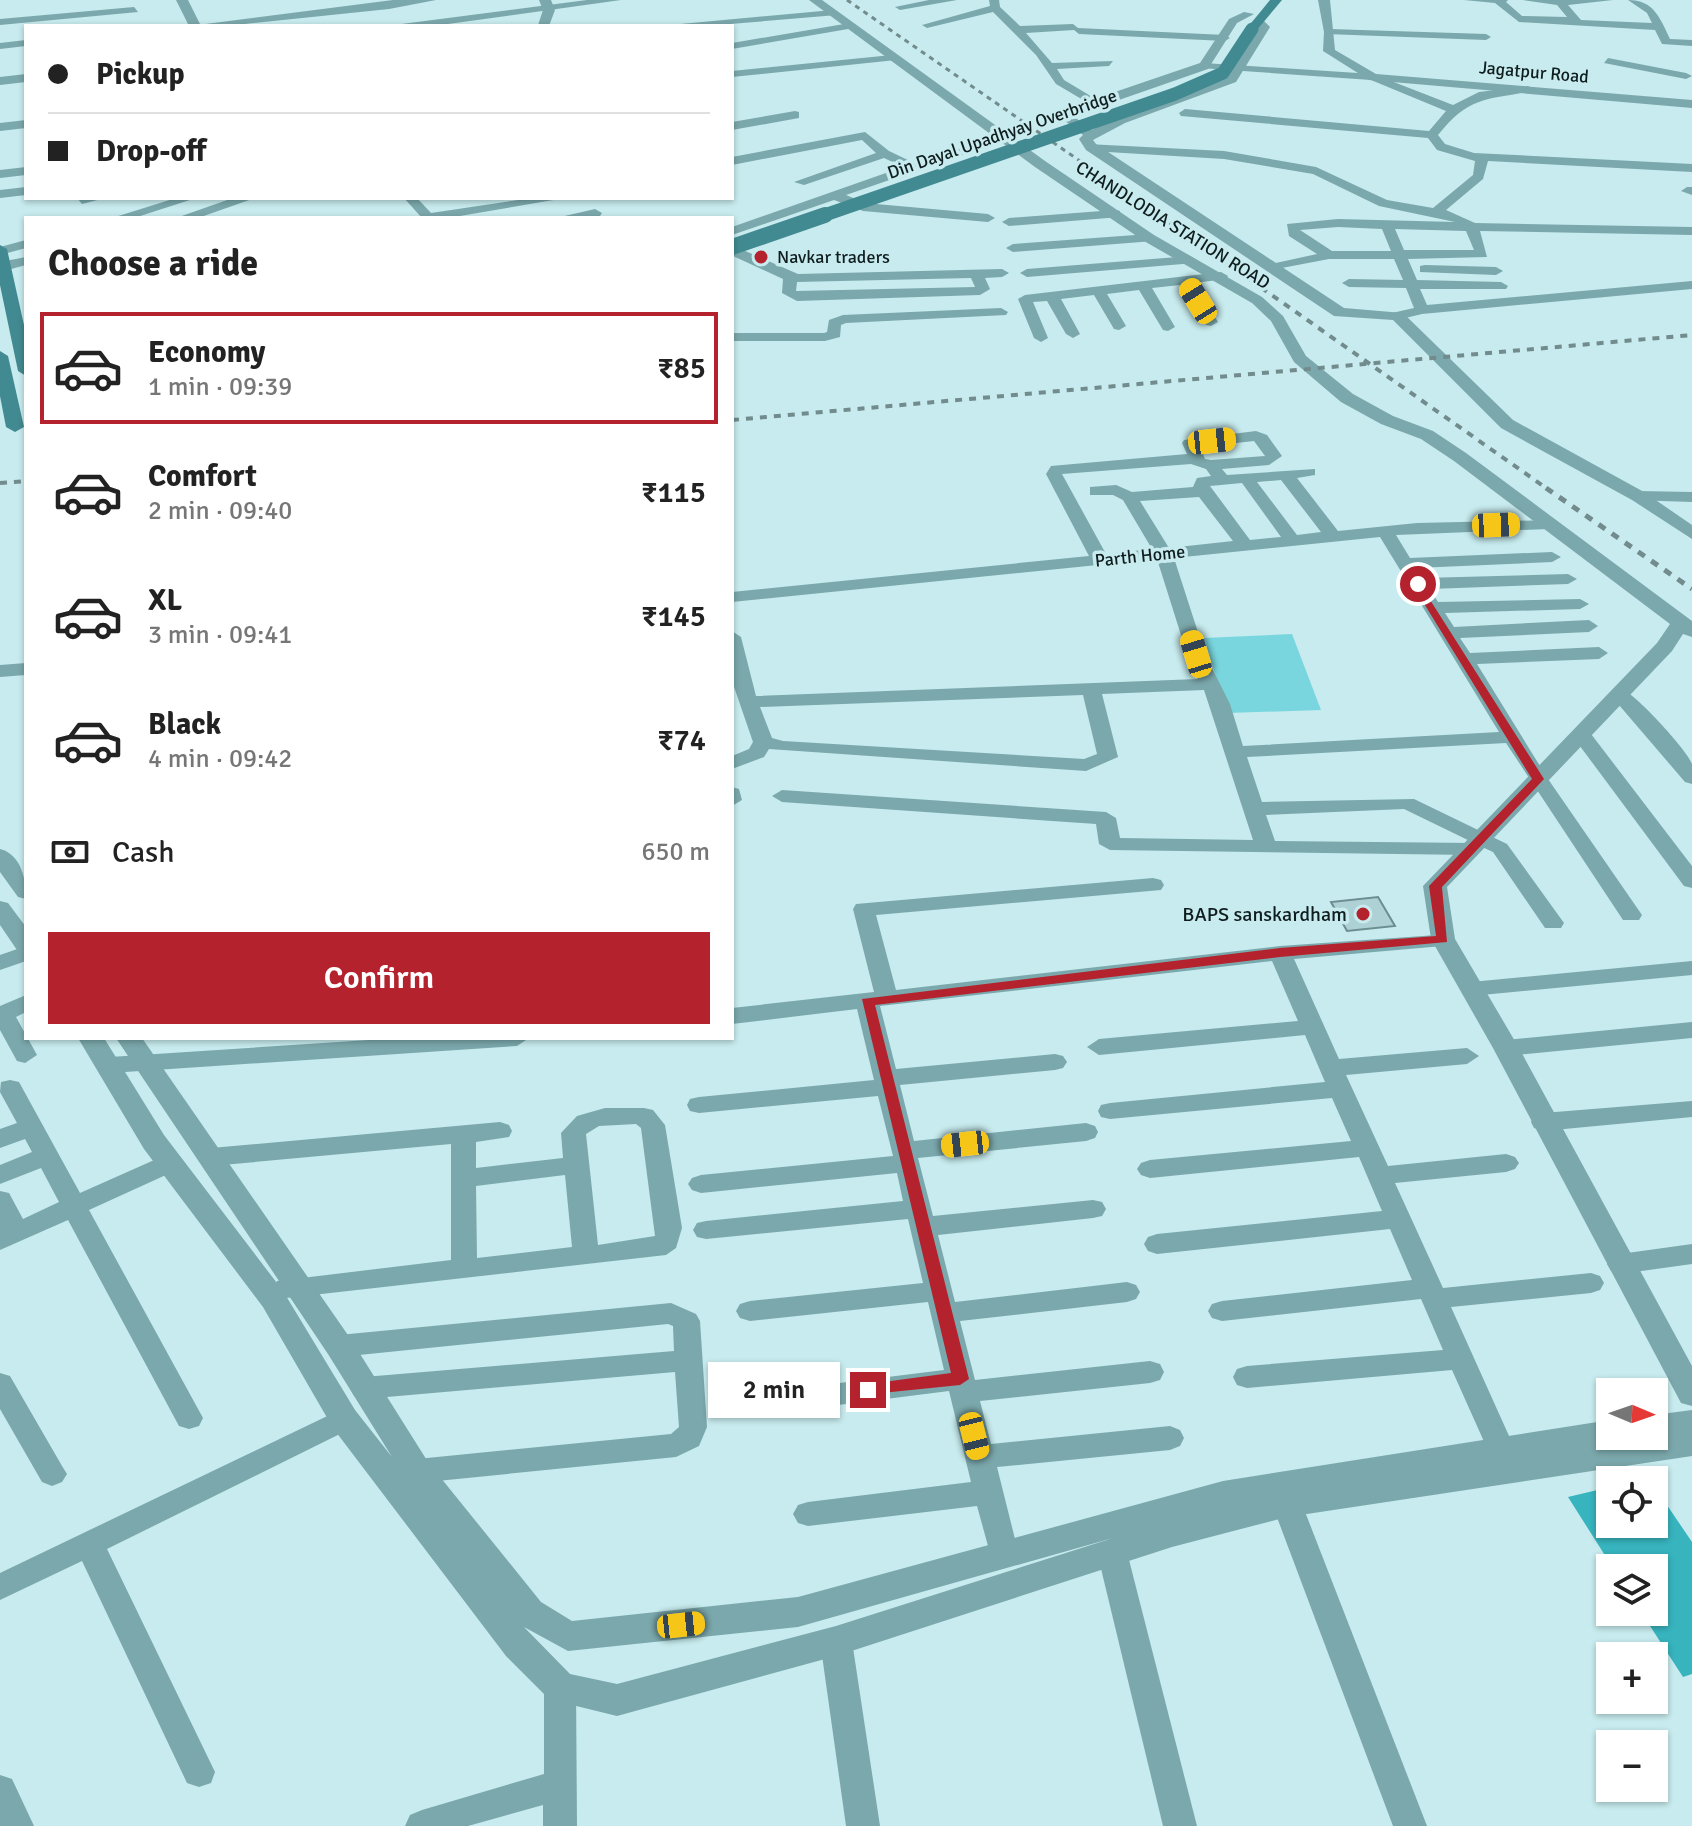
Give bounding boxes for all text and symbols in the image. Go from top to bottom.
text: Pickup [96,56,185,93]
street label: Jagatpur Road [1478,56,1590,88]
street label: Din Dayal Upadhyay Overbridge [884,84,1120,184]
text: Drop-off [96,133,206,170]
street label: CHANDLODIA STATION ROAD [1072,156,1274,294]
text: Choose a ride [48,241,258,286]
place label: Navkar traders [777,246,890,268]
marker: Navkar traders [752,248,770,266]
car [1175,274,1221,328]
icon: car [52,332,124,404]
text: Economy [148,334,265,371]
text: ₹85 [657,350,706,387]
text: 1 min · 09:39 [148,371,292,403]
car [1187,427,1237,455]
icon: car [52,456,124,528]
text: Comfort [148,458,257,495]
text: ₹115 [641,474,706,511]
text: 2 min · 09:40 [148,495,292,527]
car [1472,512,1520,538]
street label: Parth Home [1094,540,1186,572]
route start [1400,566,1436,602]
icon: car [52,580,124,652]
text: XL [148,582,182,619]
text: ₹145 [641,598,706,635]
text: 3 min · 09:41 [148,619,292,651]
car [1178,628,1214,680]
icon: car [52,704,124,776]
text: Black [148,706,221,743]
text: ₹74 [657,722,706,759]
text: 4 min · 09:42 [148,743,292,775]
icon: cash [48,830,92,874]
text: Cash [112,834,175,871]
text: 650 m [641,836,710,868]
place label: BAPS sanskardham [1182,902,1347,927]
marker: BAPS sanskardham [1354,905,1372,923]
button: Confirm [48,932,710,1024]
car [940,1130,990,1158]
callout: 2 min [708,1362,840,1418]
route end [850,1372,886,1408]
text: 2 min [743,1374,805,1406]
north arrow [1596,1378,1668,1450]
map controls [1596,1378,1668,1802]
car [957,1410,991,1462]
button: locate [1596,1466,1668,1538]
button: layers [1596,1554,1668,1626]
car [656,1611,706,1639]
button: + [1596,1642,1668,1714]
button: − [1596,1730,1668,1802]

